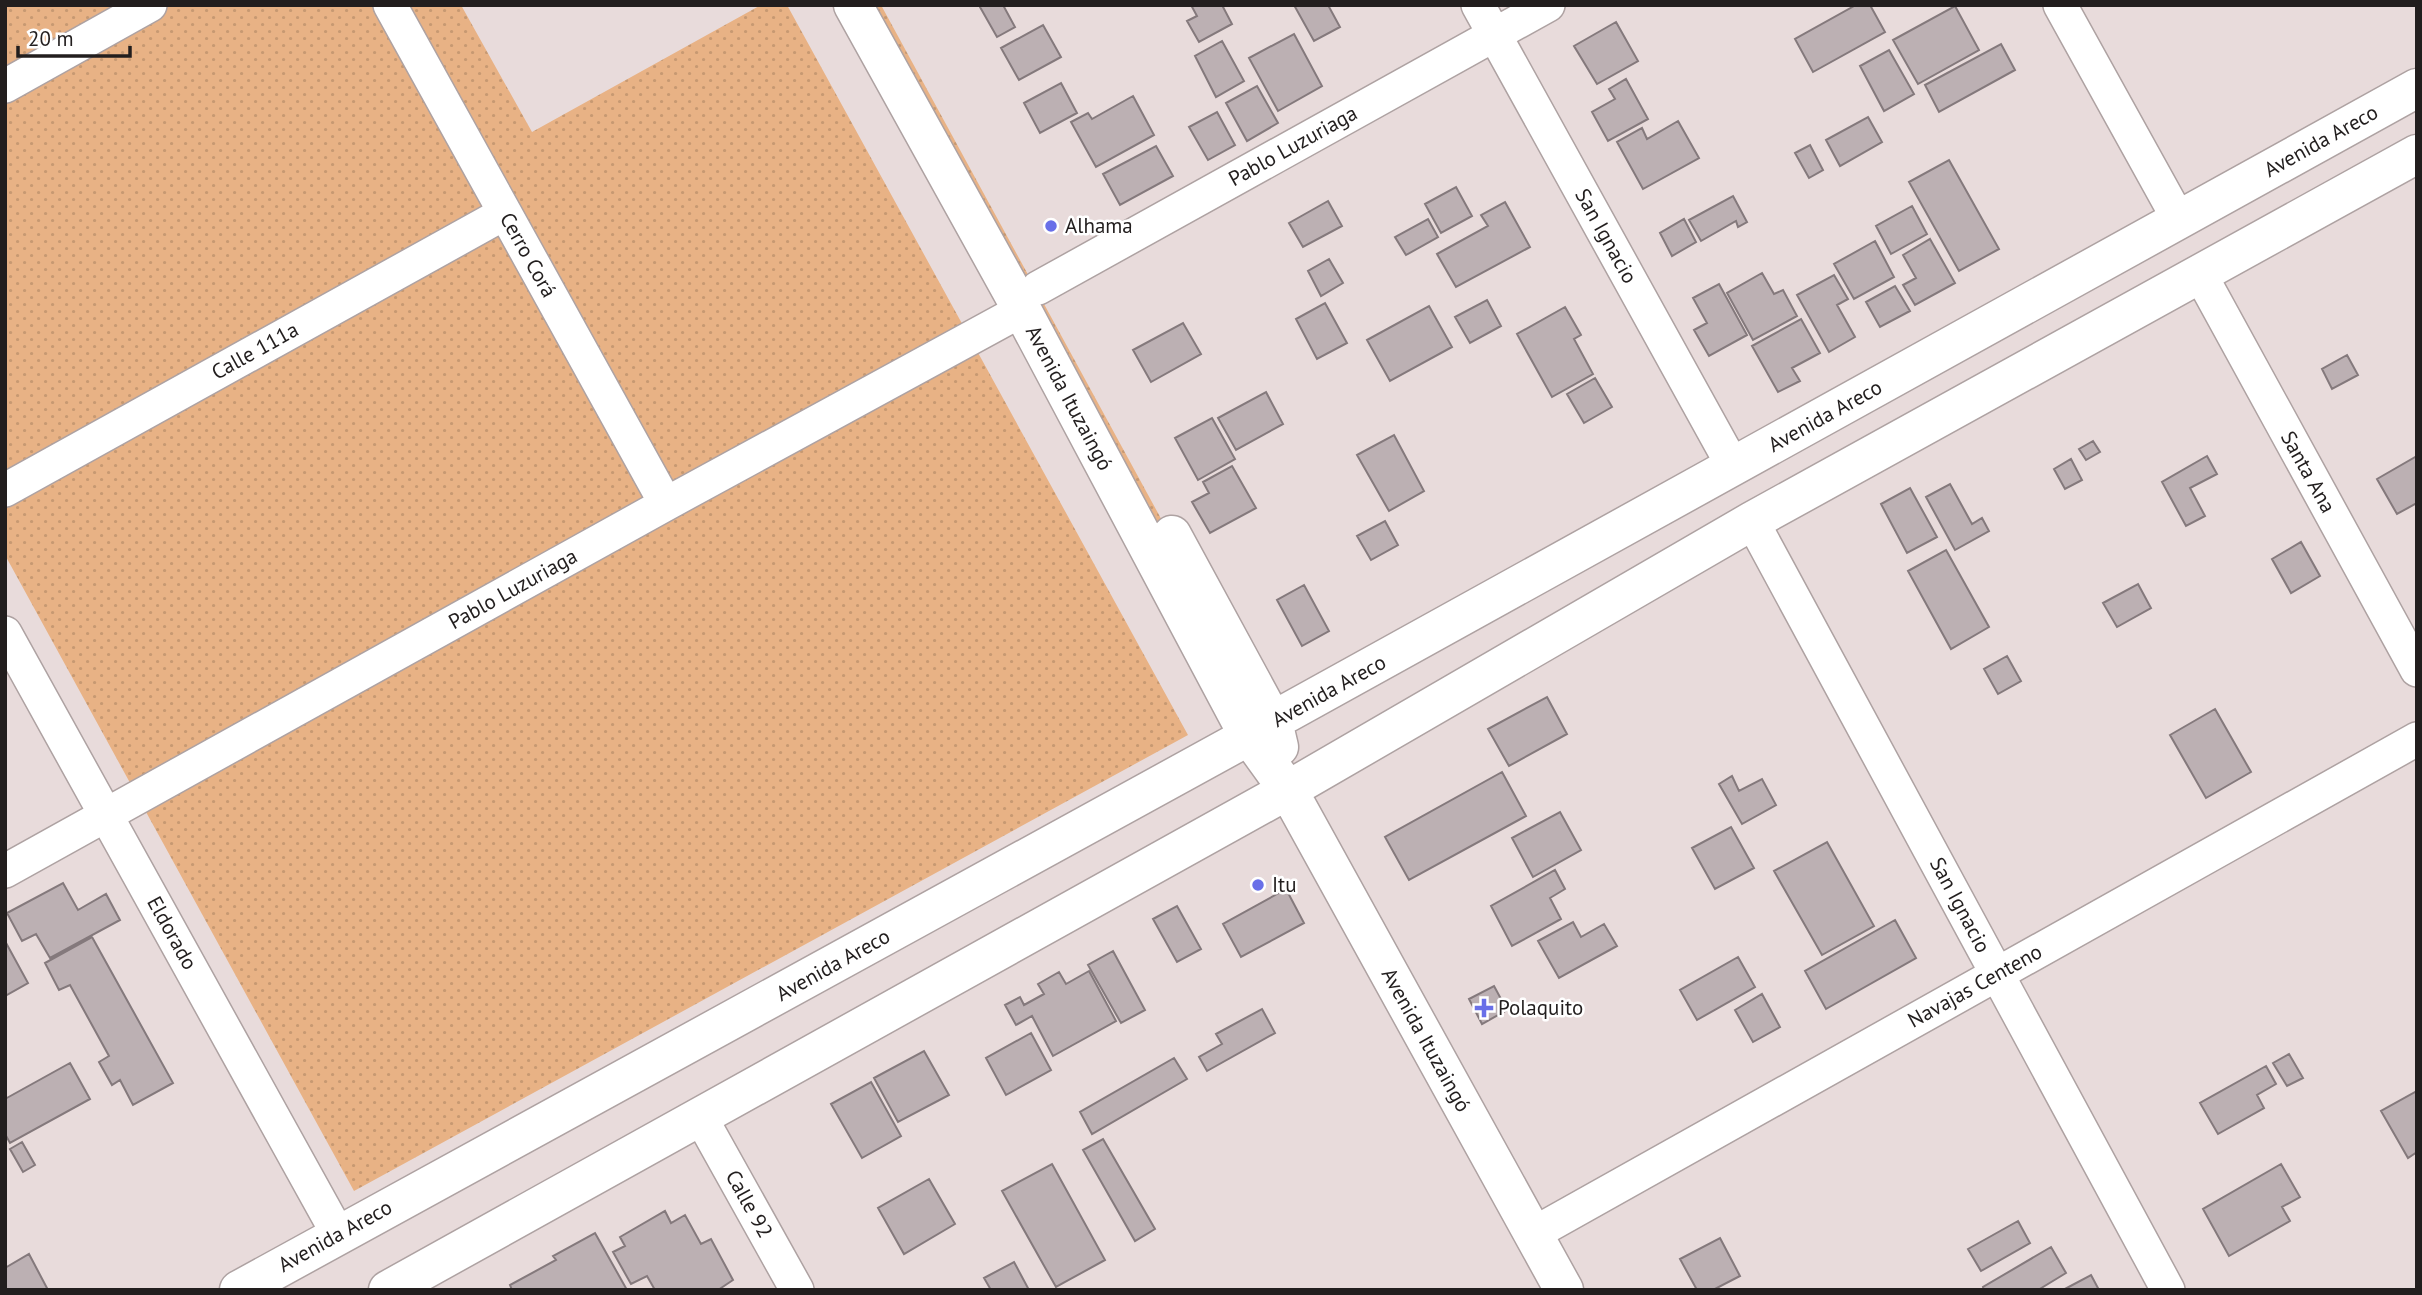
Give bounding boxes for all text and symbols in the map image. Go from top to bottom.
scale bar [18,14,130,58]
text: 20 m [28,25,74,52]
street label: Avenida Areco [2259,98,2382,183]
street label: Pablo Luzuriaga [1224,99,1362,192]
street label: San Ignacio [1569,184,1644,288]
street label: Cerro Corá [494,207,563,302]
place label: Alhama [1065,212,1133,239]
marker: Alhama [1043,218,1059,234]
street label: Calle 111a [207,316,303,385]
street label: Avenida Ituzaingó [1020,321,1119,475]
street label: Avenida Areco [1763,373,1886,458]
street label: Santa Ana [2275,426,2342,518]
street label: Pablo Luzuriaga [444,542,582,635]
street label: Avenida Areco [1267,648,1390,733]
street label: San Ignacio [1924,852,1997,957]
place label: Itu [1272,871,1297,898]
marker: Itu [1250,877,1266,893]
street label: Eldorado [141,891,204,974]
street label: Avenida Areco [771,922,894,1007]
street label: Navajas Centeno [1903,938,2047,1034]
street label: Avenida Ituzaingó [1376,963,1477,1117]
place label: Polaquito [1498,994,1583,1021]
marker: Polaquito [1476,1000,1492,1016]
street label: Calle 92 [720,1165,779,1242]
street label: Avenida Areco [273,1193,396,1278]

